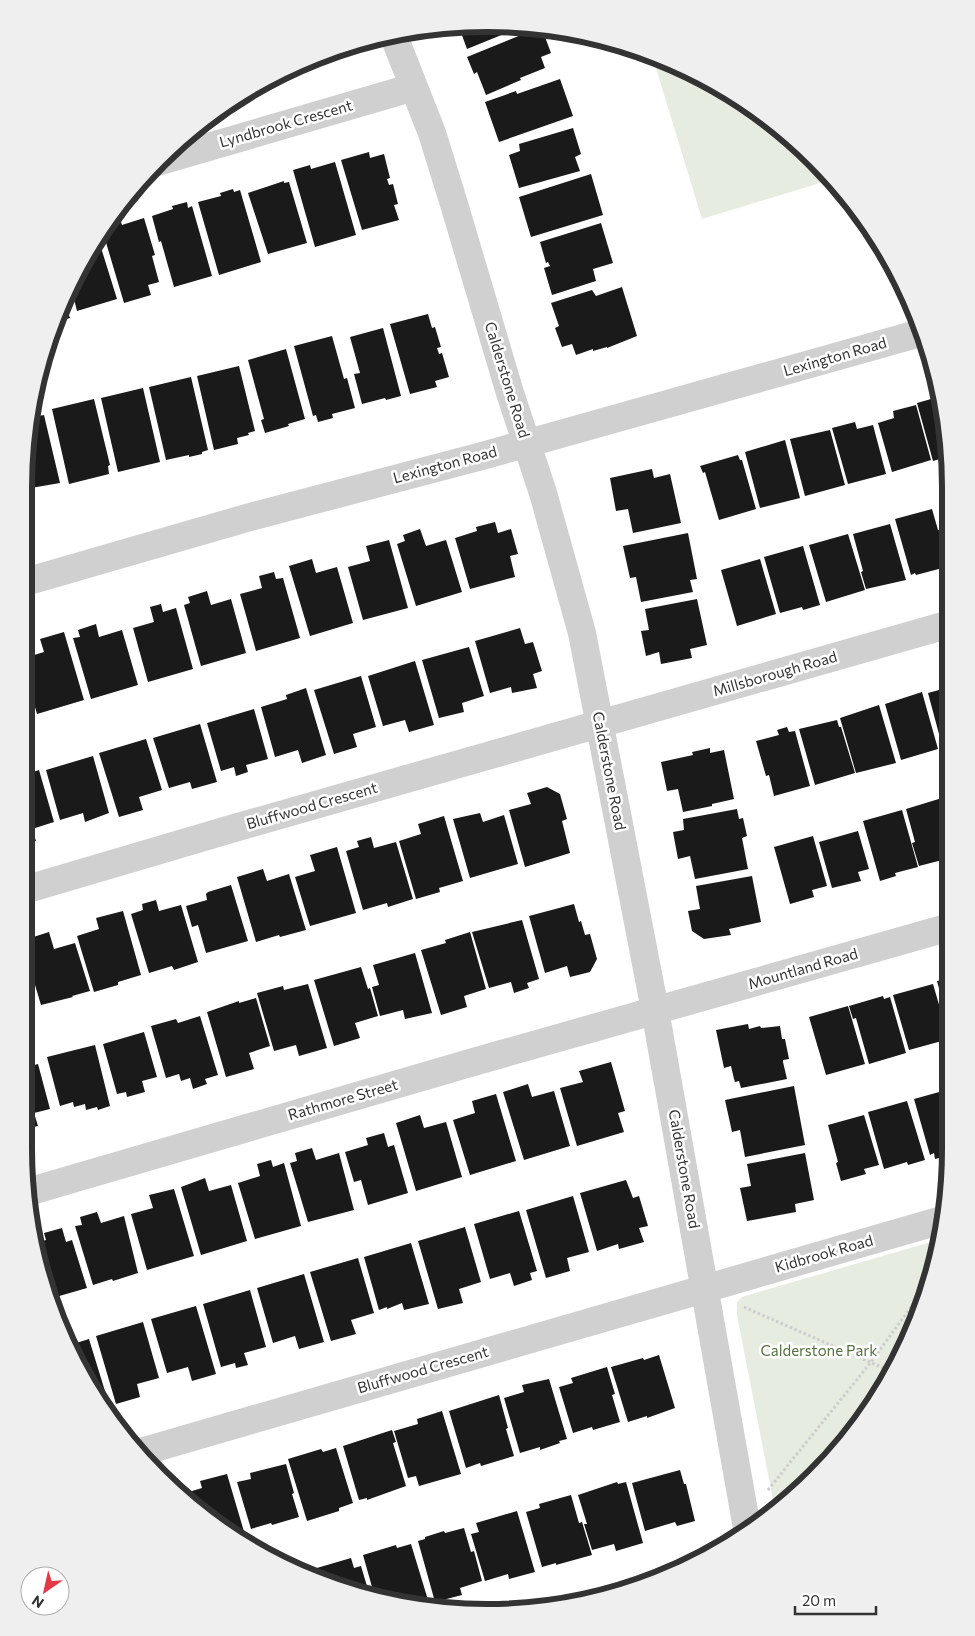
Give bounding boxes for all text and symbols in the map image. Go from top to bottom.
street label: Lyndbrook Crescent [217,95,354,151]
street label: Calderstone Road [482,319,534,440]
street label: Lexington Road [781,333,888,379]
street label: Lexington Road [391,442,499,487]
street label: Millsborough Road [711,647,839,699]
street label: Calderstone Road [590,710,630,832]
street label: Bluffwood Crescent [244,778,379,832]
street label: Mountland Road [746,944,860,992]
street label: Rathmore Street [286,1075,400,1123]
street label: Calderstone Road [666,1108,704,1230]
street label: Kidbrook Road [773,1230,875,1276]
park label: Calderstone Park [761,1341,877,1359]
street label: Bluffwood Crescent [355,1342,490,1396]
north arrow [20,1566,70,1616]
scale bar [795,1584,876,1616]
text: 20 m [802,1591,836,1609]
text: N [28,1592,47,1612]

